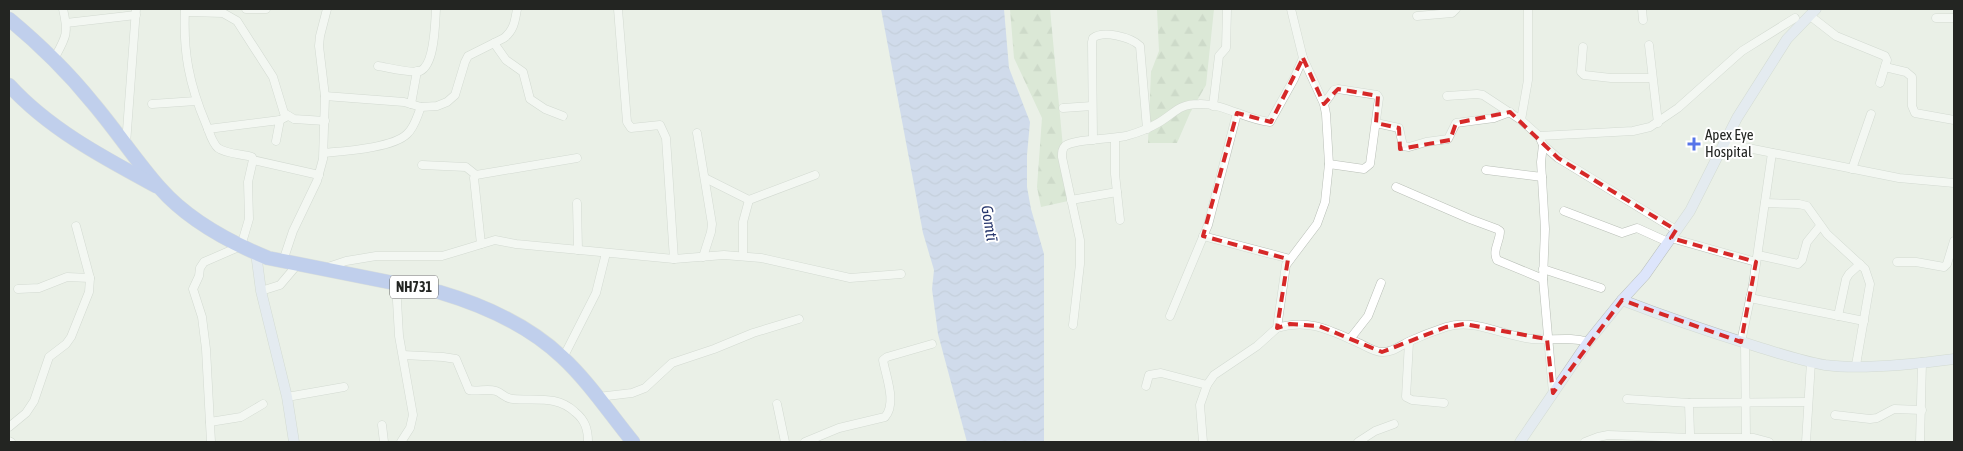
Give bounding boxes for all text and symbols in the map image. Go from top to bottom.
place label: Apex Eye Hospital [1705,126,1754,160]
marker: Apex Eye Hospital [1687,137,1701,151]
water label: Gomtī [978,204,1002,243]
road number: NH731 [390,276,438,298]

